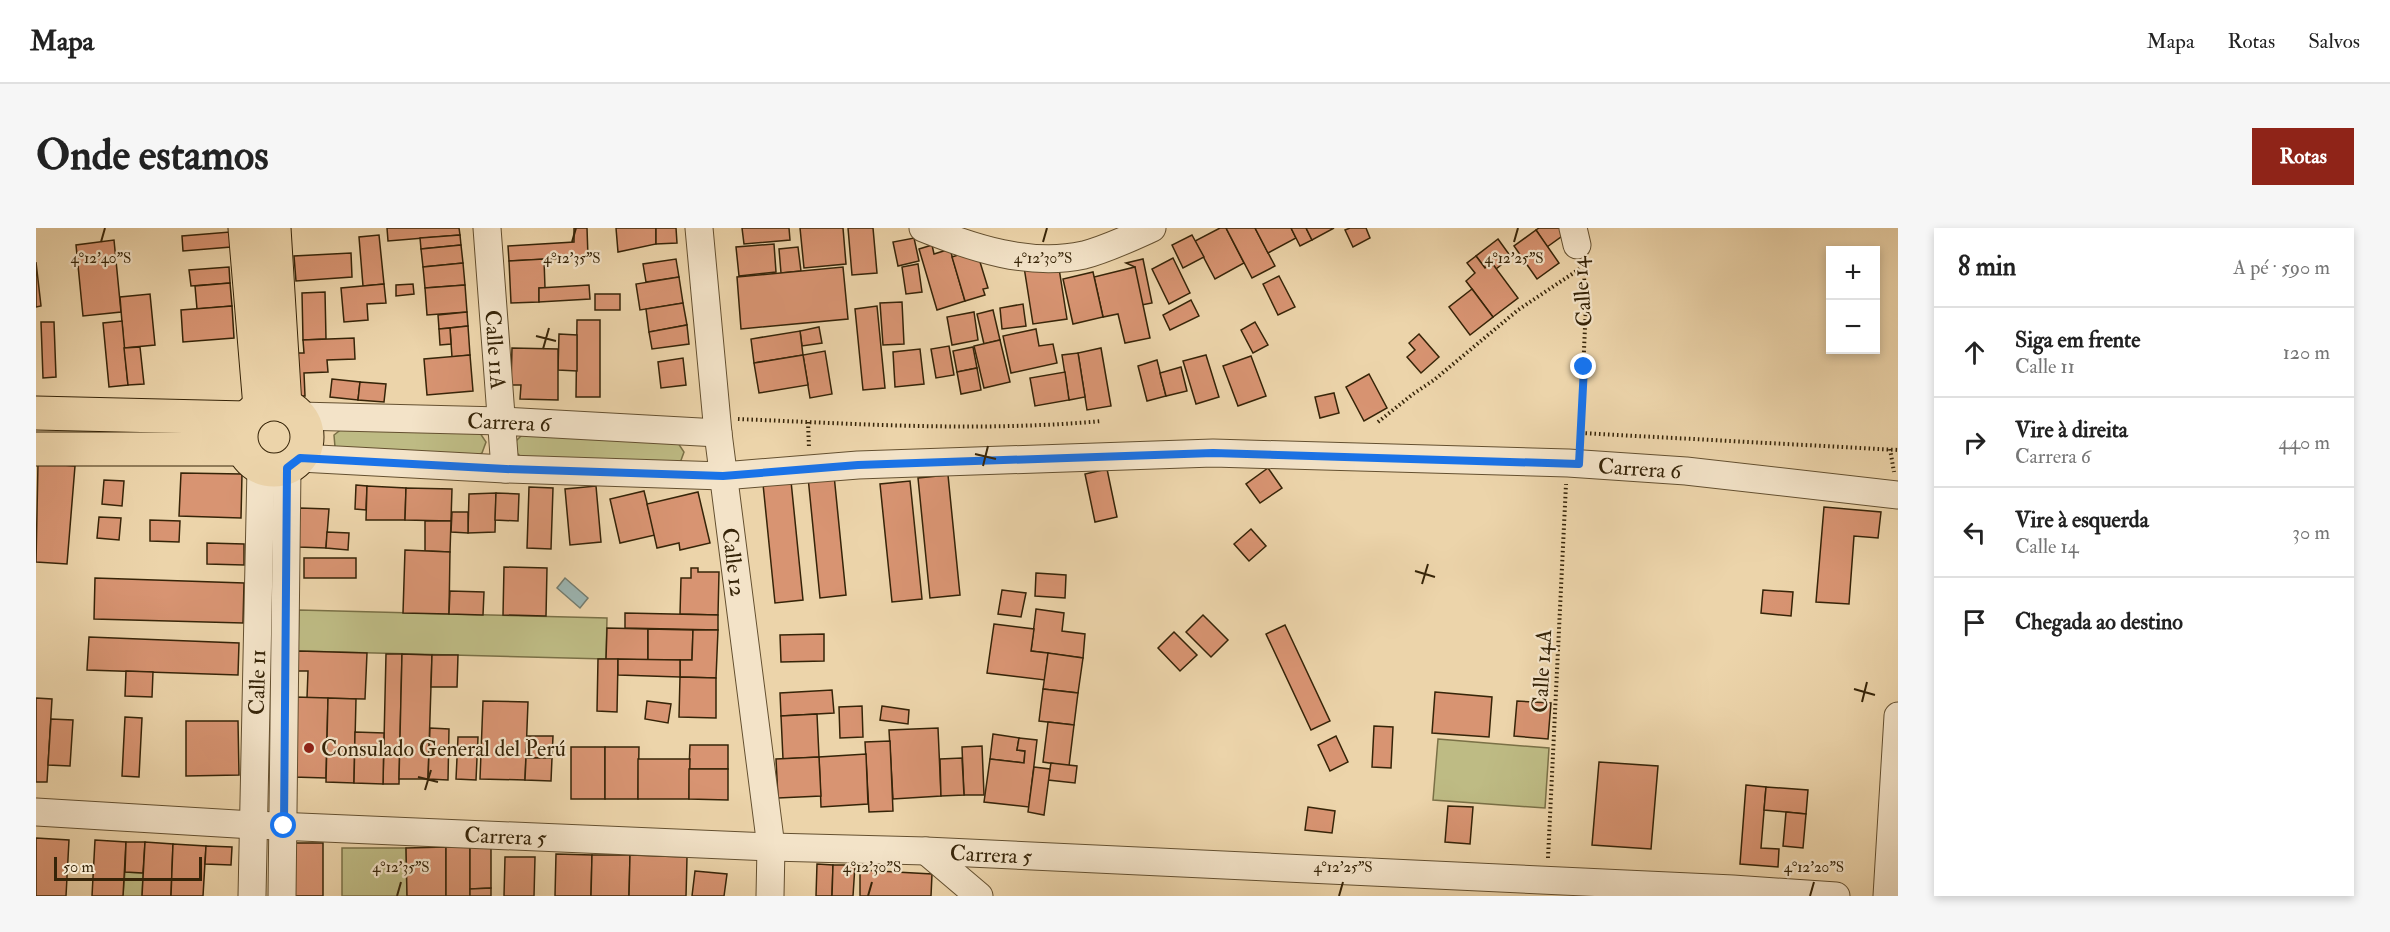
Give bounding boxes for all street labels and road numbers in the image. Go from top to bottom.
street label: Calle 14 [1565,255,1599,328]
street label: Calle 11A [478,309,512,391]
street label: Carrera 6 [467,407,553,439]
street label: Carrera 6 [1597,452,1684,486]
street label: Calle 12 [715,526,752,598]
street label: Calle 14A [1526,628,1558,714]
street label: Calle 11 [243,649,272,715]
street label: Carrera 5 [464,821,547,852]
street label: Carrera 5 [949,839,1033,871]

